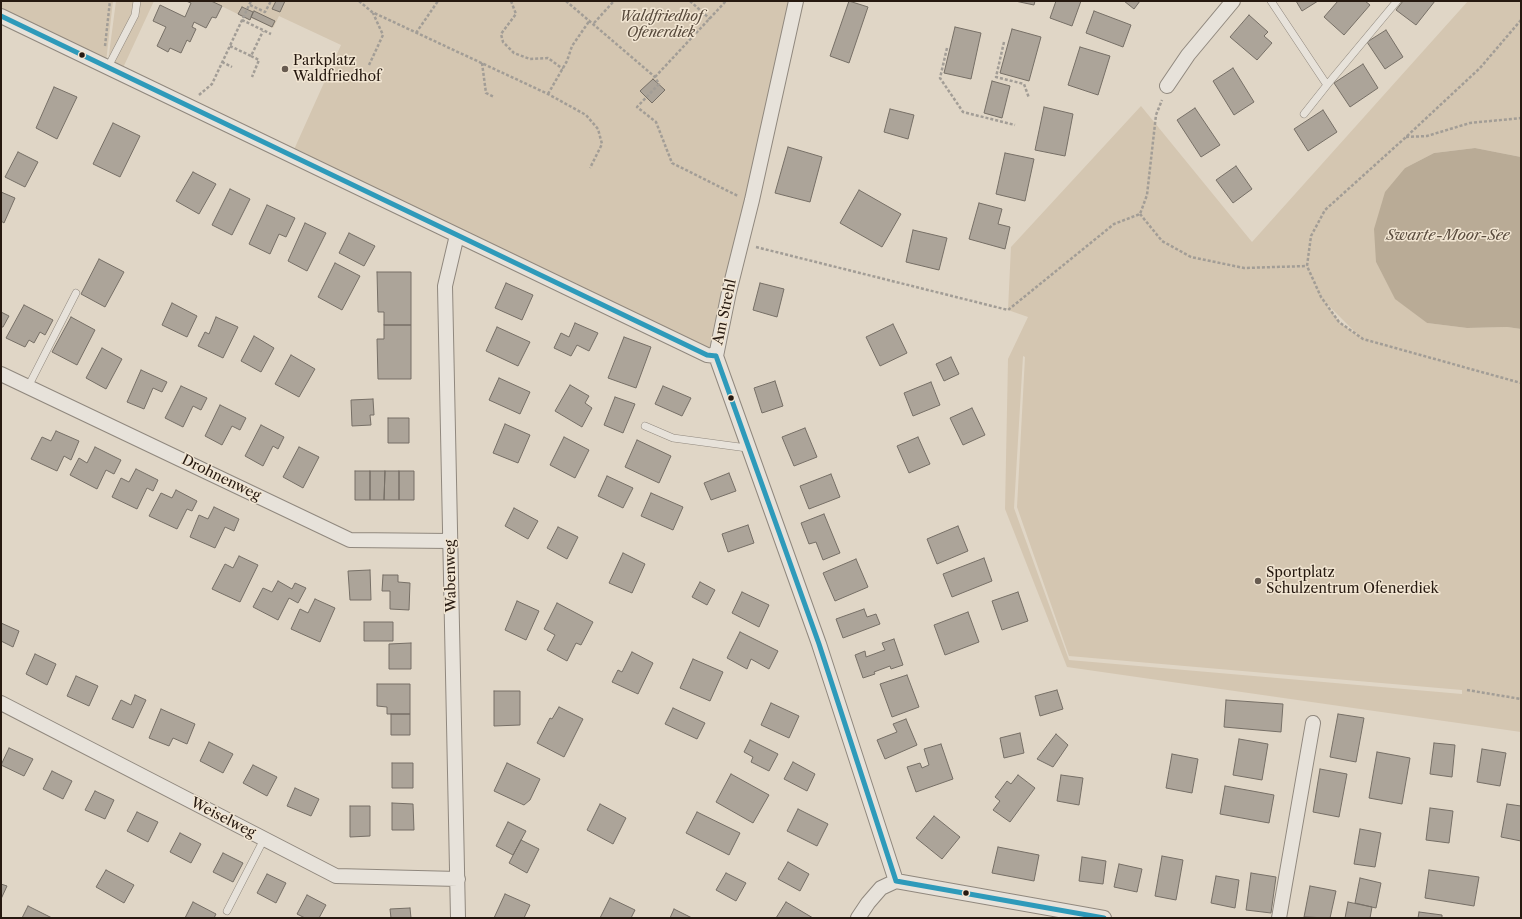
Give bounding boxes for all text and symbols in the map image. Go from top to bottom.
park label: Waldfriedhof Ofenerdiek [620,9,702,42]
unlabelled marker [77,50,87,60]
place label: Parkplatz Waldfriedhof [293,53,381,86]
marker: Parkplatz Waldfriedhof [280,64,290,74]
water label: Swarte-Moor-See [1386,227,1510,245]
street label: Am Strehl [710,278,740,346]
unlabelled marker [726,393,736,403]
street label: Drohnenweg [179,452,263,504]
street label: Wabenweg [442,540,460,612]
place label: Sportplatz Schulzentrum Ofenerdiek [1266,565,1439,598]
marker: Sportplatz Schulzentrum Ofenerdiek [1253,576,1263,586]
street label: Weiselweg [188,794,258,842]
unlabelled marker [961,888,971,898]

